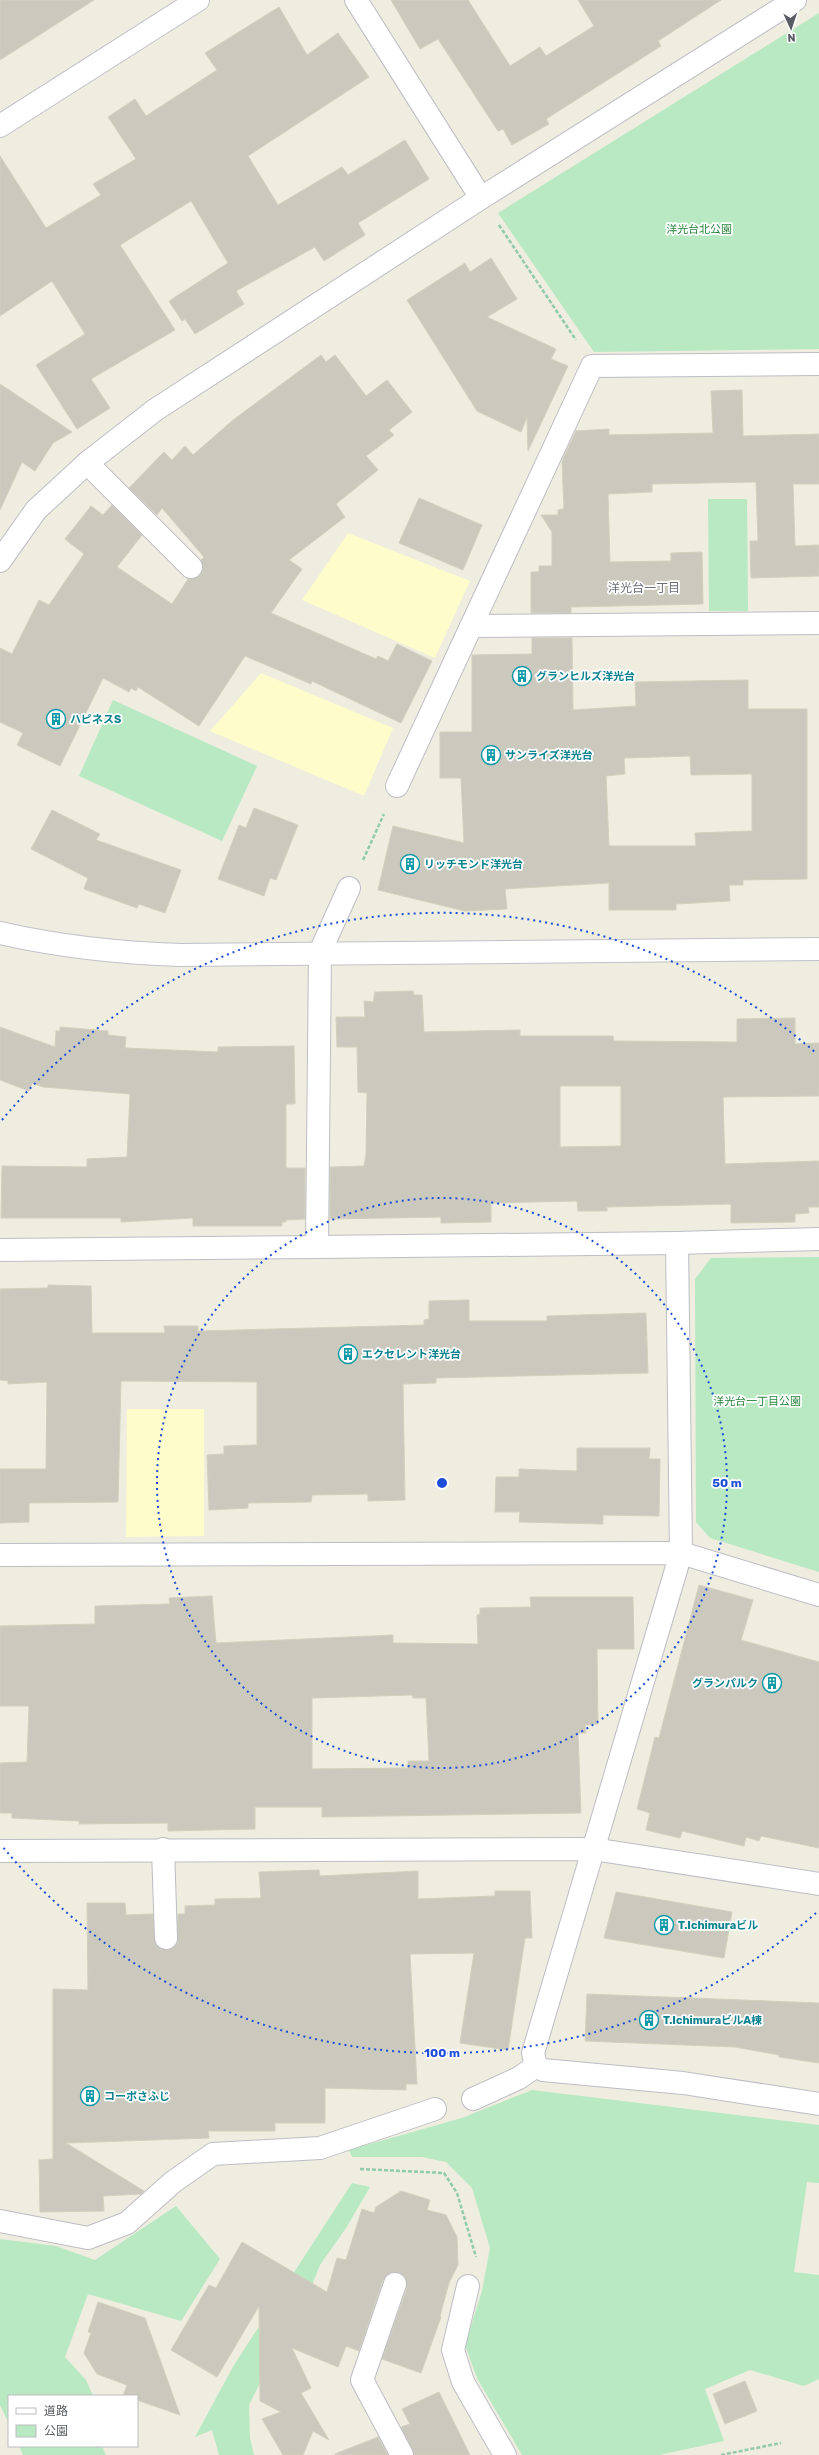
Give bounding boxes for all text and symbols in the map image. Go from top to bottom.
north arrow [771,8,811,48]
text: N [787,31,796,44]
park label: 洋光台北公園 [666,223,732,236]
district label: 洋光台一丁目 [608,581,680,595]
building icon: グランヒルズ洋光台 [511,665,533,687]
place label: グランヒルズ洋光台 [536,670,635,683]
building icon: ハピネスS [45,708,67,730]
place label: ハピネスS [70,713,121,726]
building icon: サンライズ洋光台 [480,744,502,766]
place label: サンライズ洋光台 [505,749,593,762]
building icon: リッチモンド洋光台 [399,853,421,875]
place label: リッチモンド洋光台 [424,858,523,871]
building icon: エクセレント洋光台 [337,1343,359,1365]
place label: エクセレント洋光台 [362,1348,461,1361]
park label: 洋光台一丁目公園 [713,1395,801,1408]
centre of rings [435,1476,449,1490]
text: 50 m [712,1476,742,1490]
building icon: グランパルク [761,1672,783,1694]
place label: グランパルク [692,1677,758,1690]
building icon: T.Ichimuraビル [653,1914,675,1936]
place label: T.Ichimuraビル [678,1919,758,1932]
building icon: T.IchimuraビルA棟 [638,2009,660,2031]
place label: T.IchimuraビルA棟 [663,2014,762,2027]
text: 100 m [424,2046,460,2060]
building icon: コーポさふじ [79,2085,101,2107]
place label: コーポさふじ [104,2090,170,2103]
legend [8,2395,138,2447]
text: 道路 [44,2404,68,2418]
text: 公園 [44,2424,68,2438]

